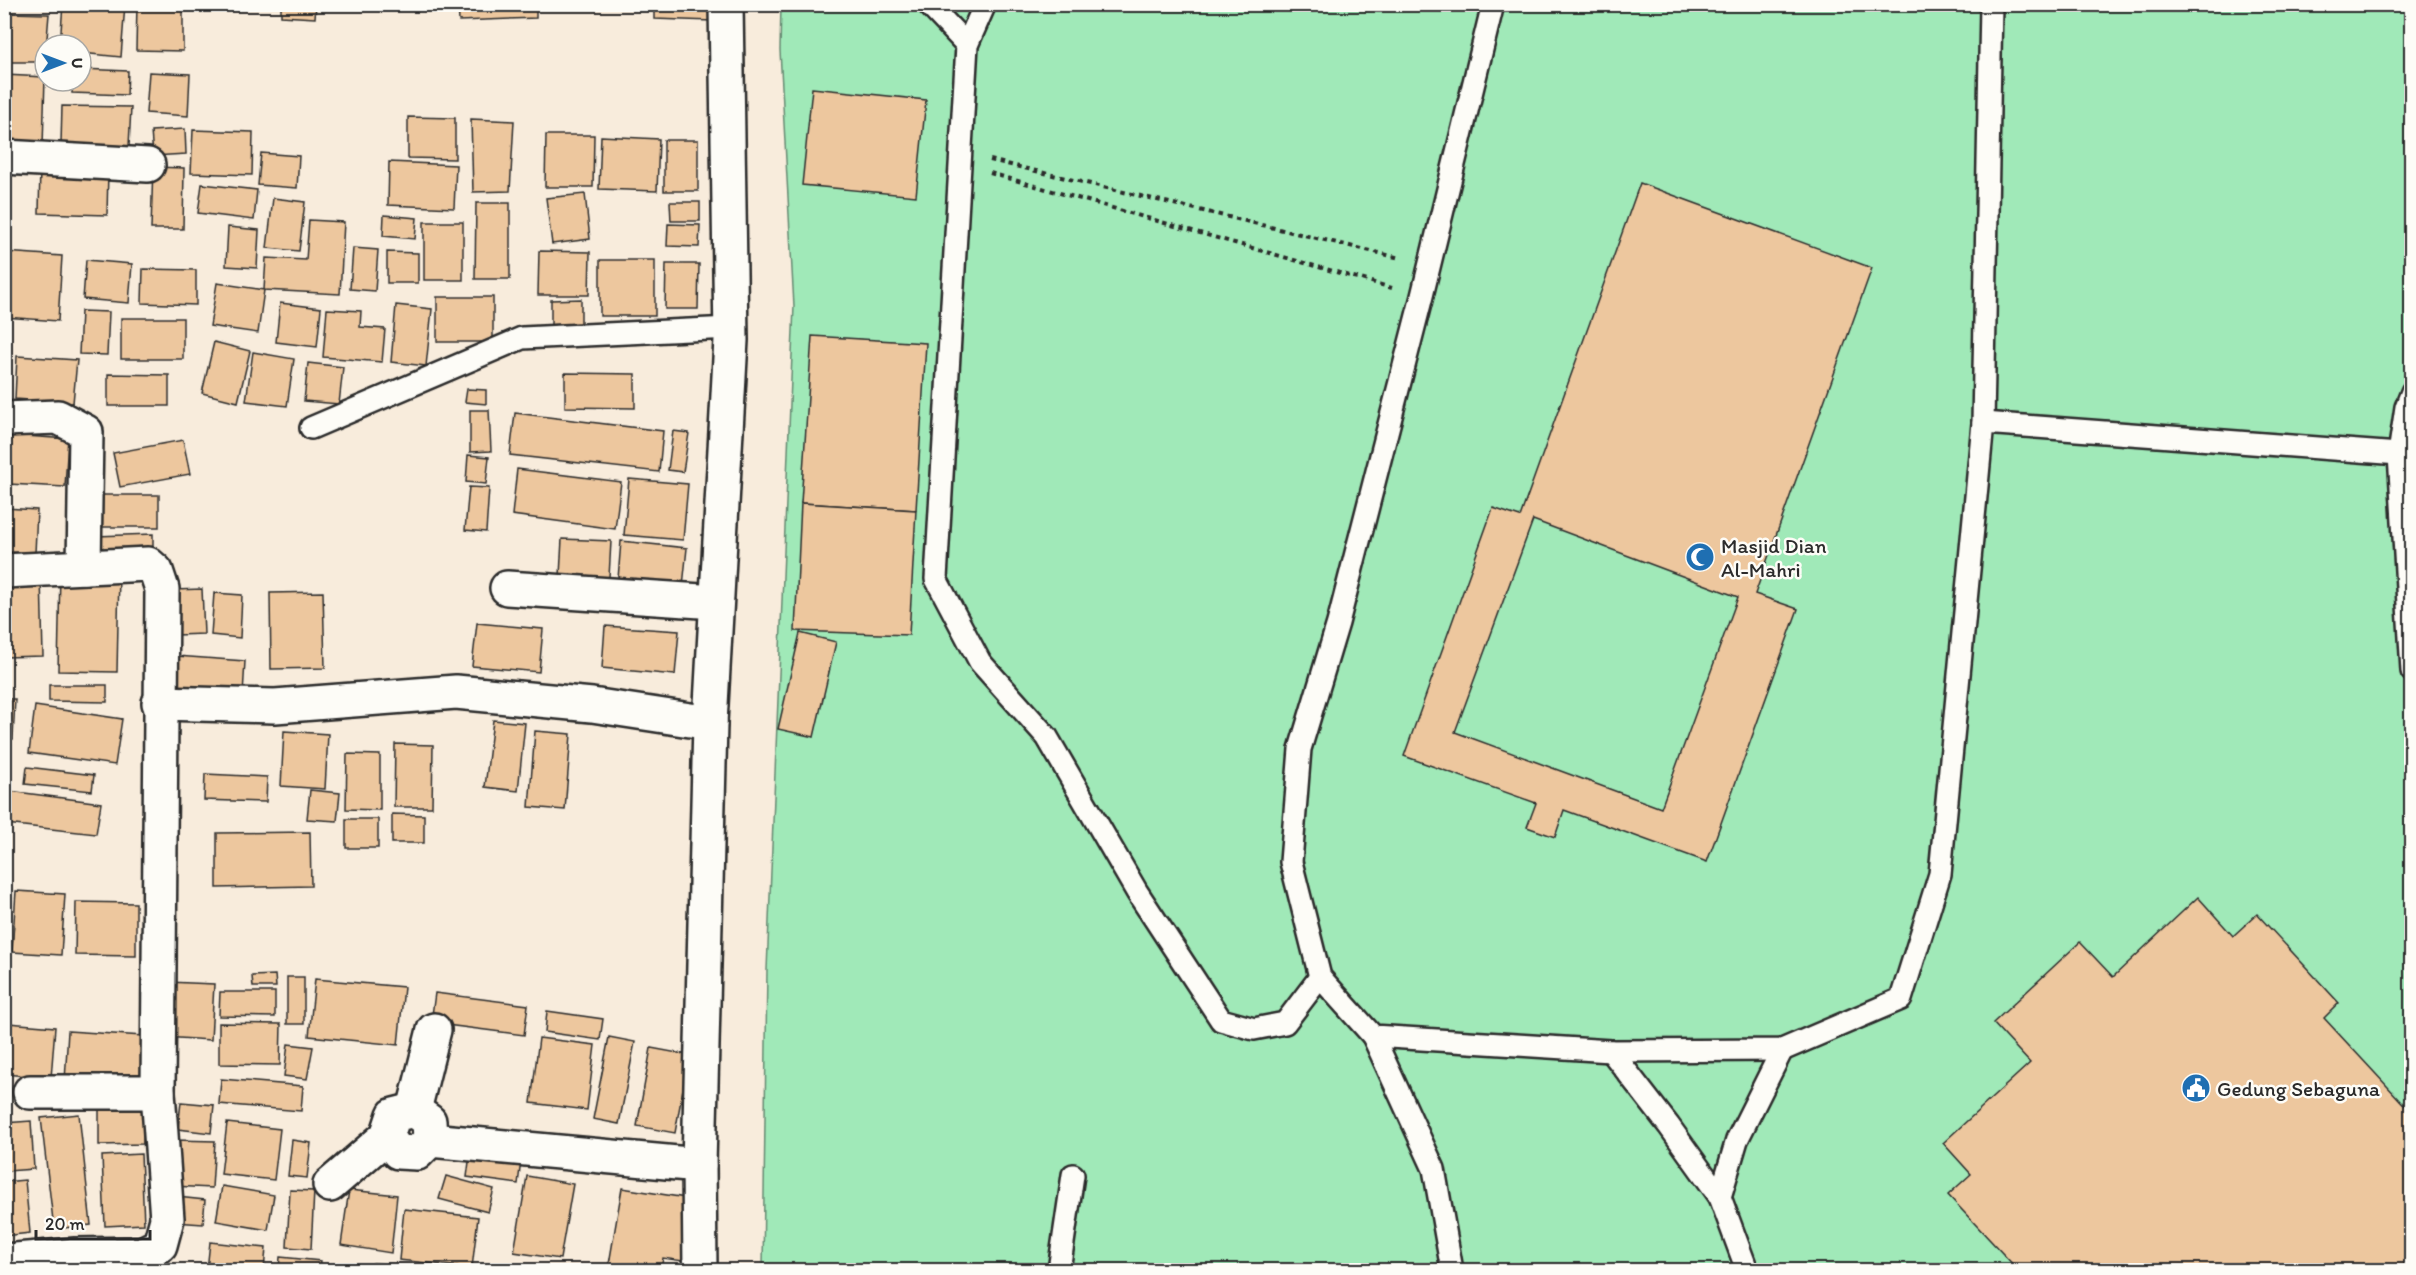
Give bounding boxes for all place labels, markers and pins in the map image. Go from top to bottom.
place label: Masjid Dian Al-Mahri [1721,533,1827,582]
mosque icon: Masjid Dian Al-Mahri [1684,541,1716,573]
public building icon: Gedung Sebaguna [2180,1072,2212,1104]
place label: Gedung Sebaguna [2217,1076,2380,1101]

